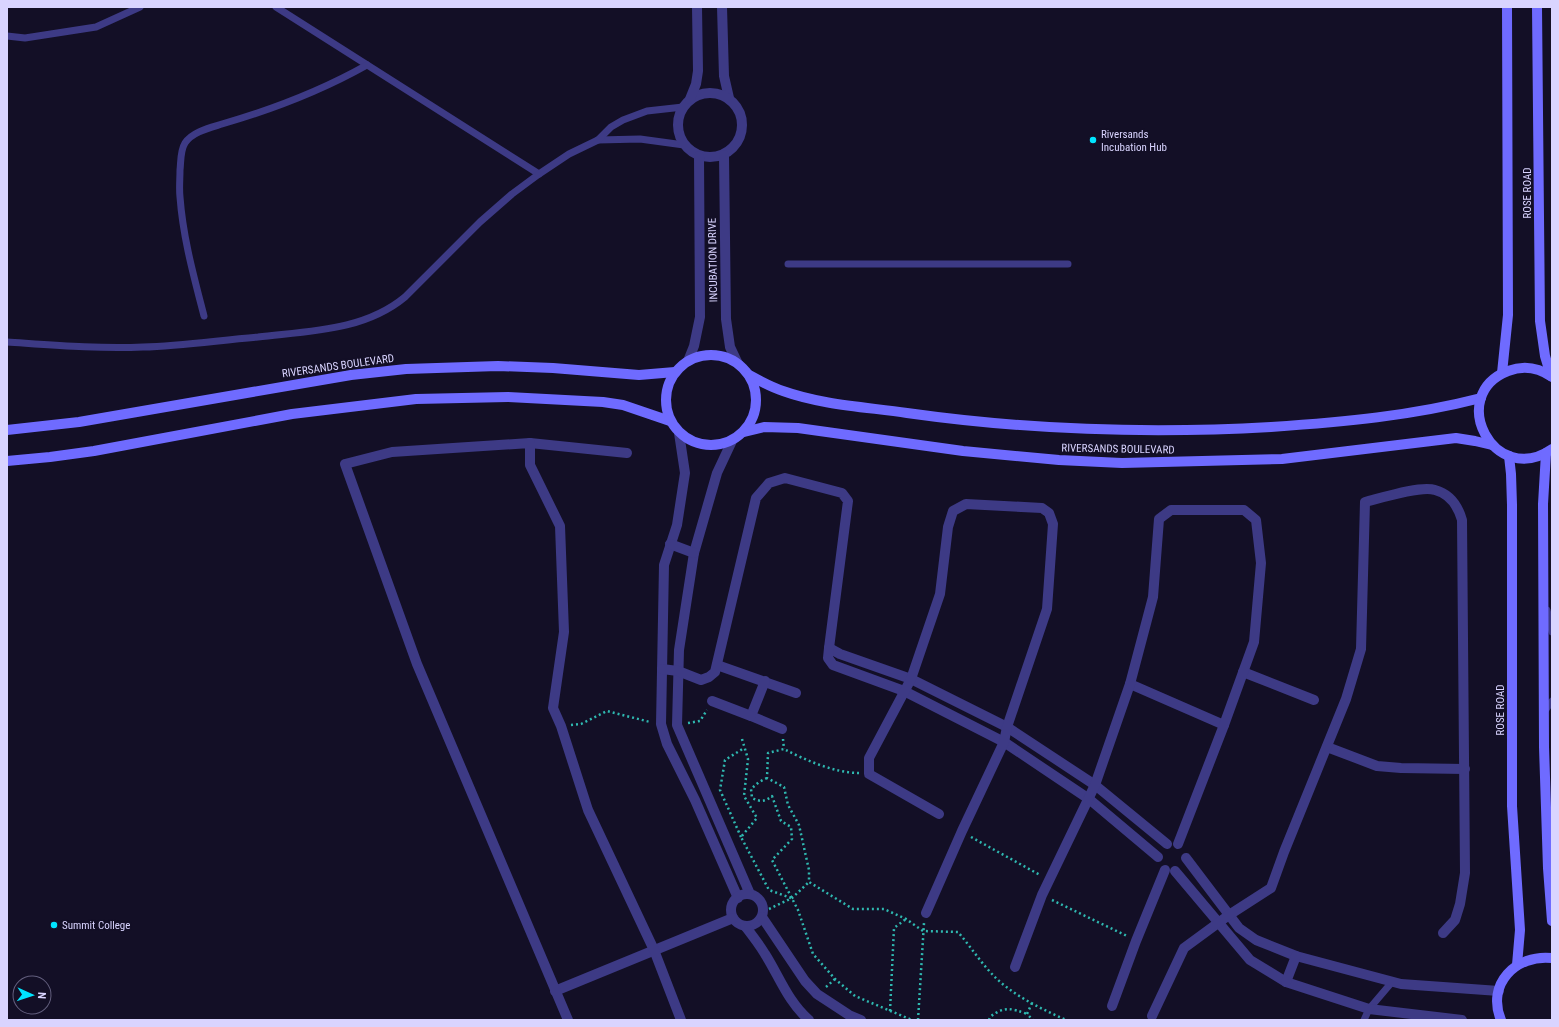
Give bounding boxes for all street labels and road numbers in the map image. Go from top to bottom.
street label: ROSE ROAD [1521,167,1534,219]
street label: INCUBATION DRIVE [706,217,720,302]
street label: RIVERSANDS BOULEVARD [281,352,395,380]
street label: RIVERSANDS BOULEVARD [1061,442,1175,456]
street label: ROSE ROAD [1494,684,1507,736]

